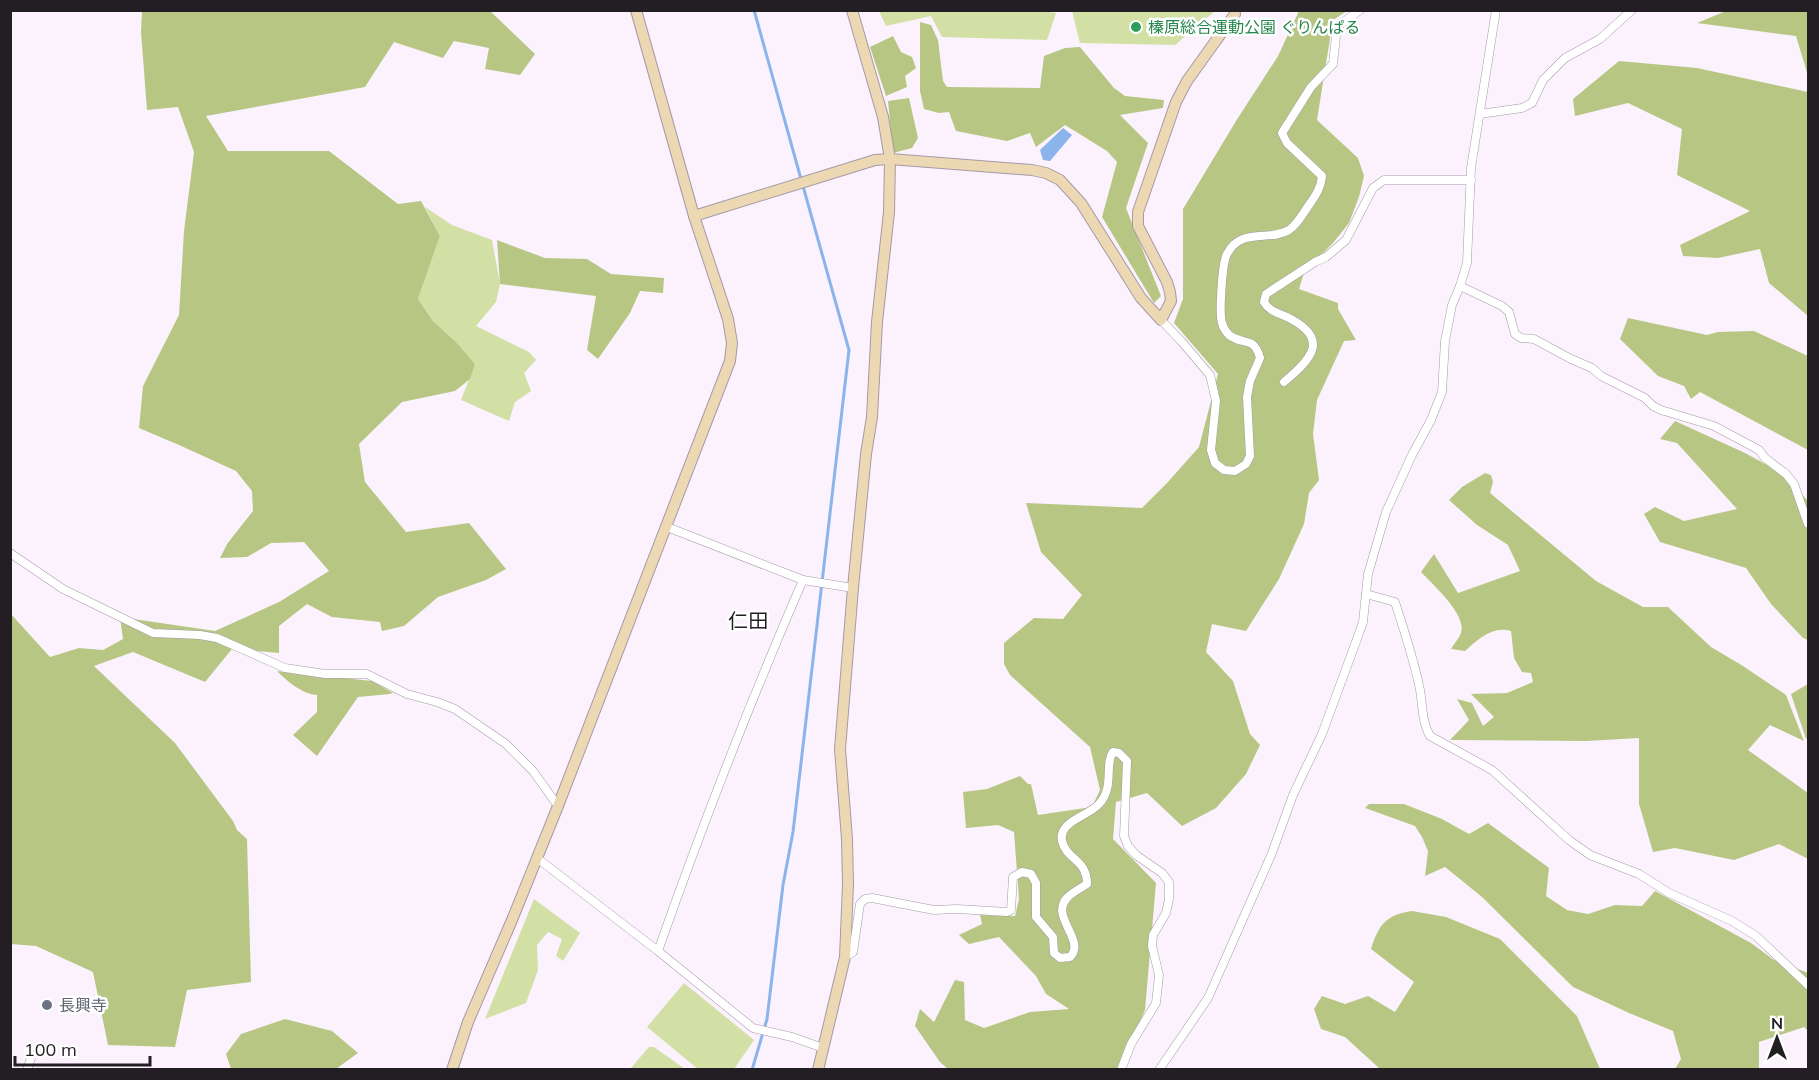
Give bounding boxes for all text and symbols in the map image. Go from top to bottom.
place label: 榛原総合運動公園 ぐりんぱる [1148,17,1360,37]
marker: 榛原総合運動公園 ぐりんぱる [1129,20,1143,34]
district label: 仁田 [728,608,768,633]
place label: 長興寺 [59,995,107,1015]
marker: 長興寺 [40,998,54,1012]
north arrow [1747,1008,1807,1068]
text: N [1771,1013,1783,1033]
scale bar [15,1029,150,1067]
text: 100 m [24,1038,77,1061]

